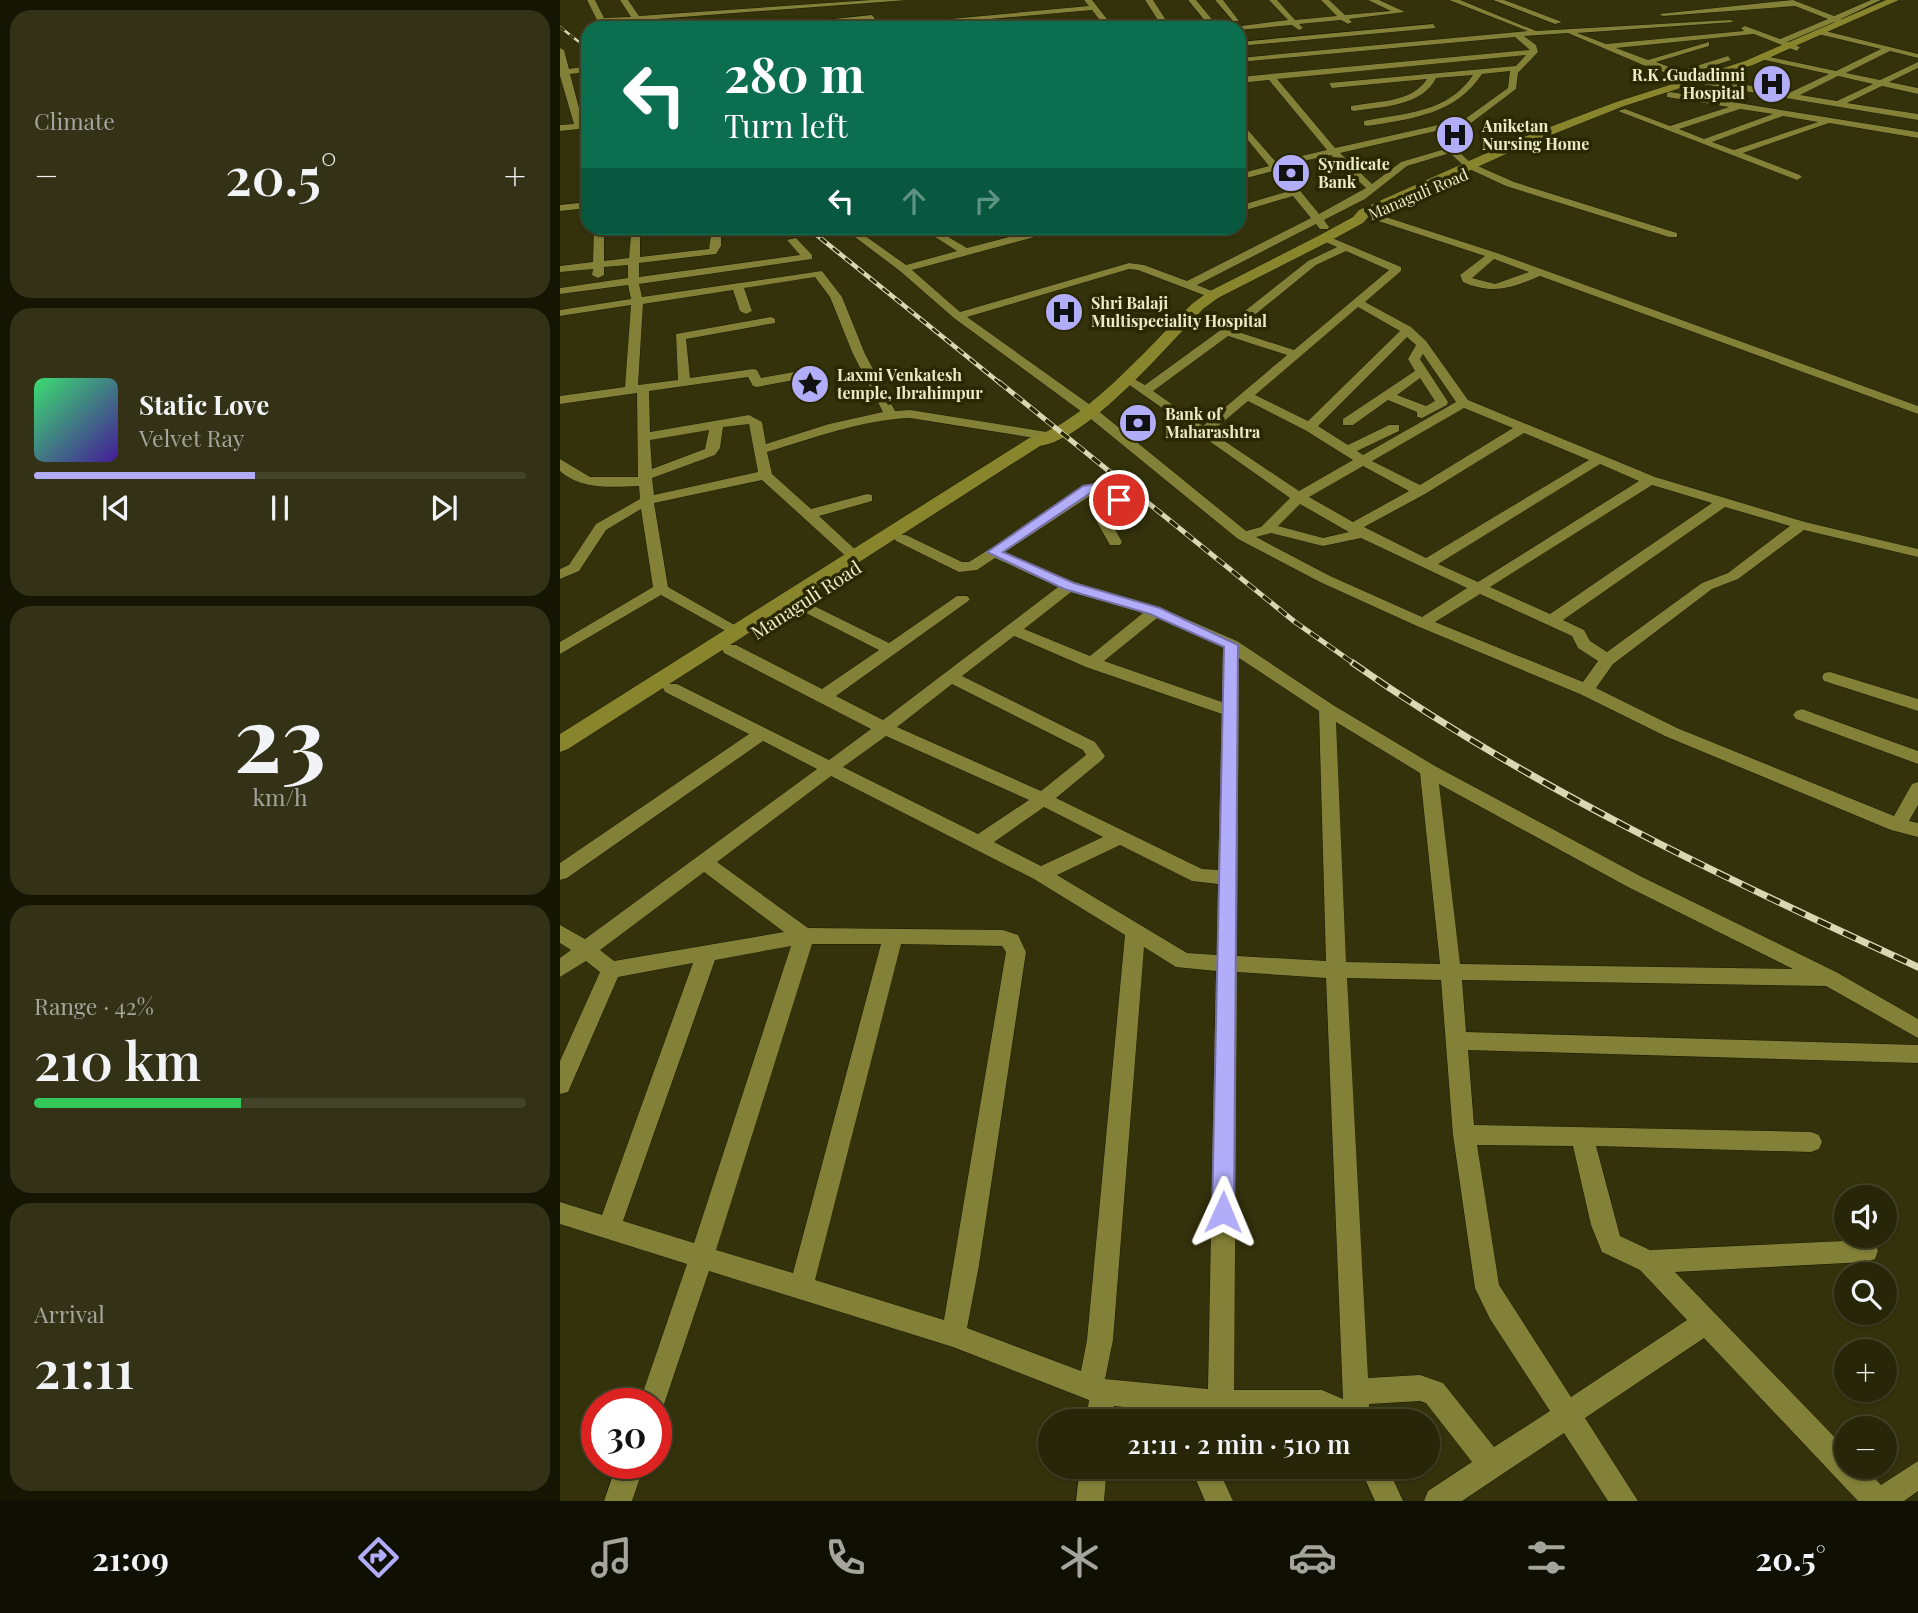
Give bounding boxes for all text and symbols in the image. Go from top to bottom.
text: 280 m [724,40,864,105]
icon: left [609,49,700,140]
hospital icon: R.K .Gudadinni Hospital [1751,63,1793,105]
place label: R.K .Gudadinni Hospital [1632,64,1745,103]
text: Turn left [724,103,848,146]
text: Climate [34,105,115,136]
hospital icon: Aniketan Nursing Home [1434,114,1476,156]
place label: Aniketan Nursing Home [1481,115,1589,154]
text: 20.5° [225,140,337,209]
text: − [34,149,59,200]
text: + [504,149,526,200]
bank icon: Syndicate Bank [1270,152,1312,194]
place label: Syndicate Bank [1318,153,1390,192]
street label: Managuli Road [1365,163,1471,224]
icon: left [822,182,860,220]
icon: ahead [895,182,933,220]
icon: right [968,182,1006,220]
hospital icon: Shri Balaji Multispeciality Hospital [1043,291,1085,333]
place label: Shri Balaji Multispeciality Hospital [1091,292,1267,331]
place icon: Laxmi Venkatesh temple, Ibrahimpur [789,363,831,405]
place label: Laxmi Venkatesh temple, Ibrahimpur [836,364,983,403]
text: Static Love [139,387,269,422]
bank icon: Bank of Maharashtra [1117,402,1159,444]
place label: Bank of Maharashtra [1165,403,1261,442]
text: Velvet Ray [139,422,244,453]
pin [1089,470,1149,530]
icon: arrive [1100,481,1138,519]
icon: previous [97,489,135,527]
icon: pause [261,489,299,527]
icon: next [425,489,463,527]
street label: Managuli Road [745,554,866,645]
text: 23 [234,675,326,796]
text: km/h [252,781,308,812]
text: Range · 42% [34,990,154,1021]
text: 210 km [34,1025,201,1094]
position arrow [1186,1175,1260,1249]
map controls [1834,1185,1897,1479]
button: sound [1834,1185,1897,1248]
button: search [1834,1262,1897,1325]
text: Arrival [34,1298,105,1329]
text: 21:11 [34,1333,134,1402]
button: + [1834,1339,1897,1402]
speed limit sign: 30 [581,1388,672,1479]
button: − [1834,1416,1897,1479]
text: 21:11 · 2 min · 510 m [1128,1426,1350,1461]
icon: directions [354,1533,403,1582]
icon: music [587,1533,636,1582]
icon: phone [821,1533,870,1582]
icon: climate [1055,1533,1104,1582]
icon: car [1288,1533,1337,1582]
icon: filters [1522,1533,1571,1582]
text: 21:09 [92,1536,169,1579]
text: 20.5° [1756,1536,1826,1579]

